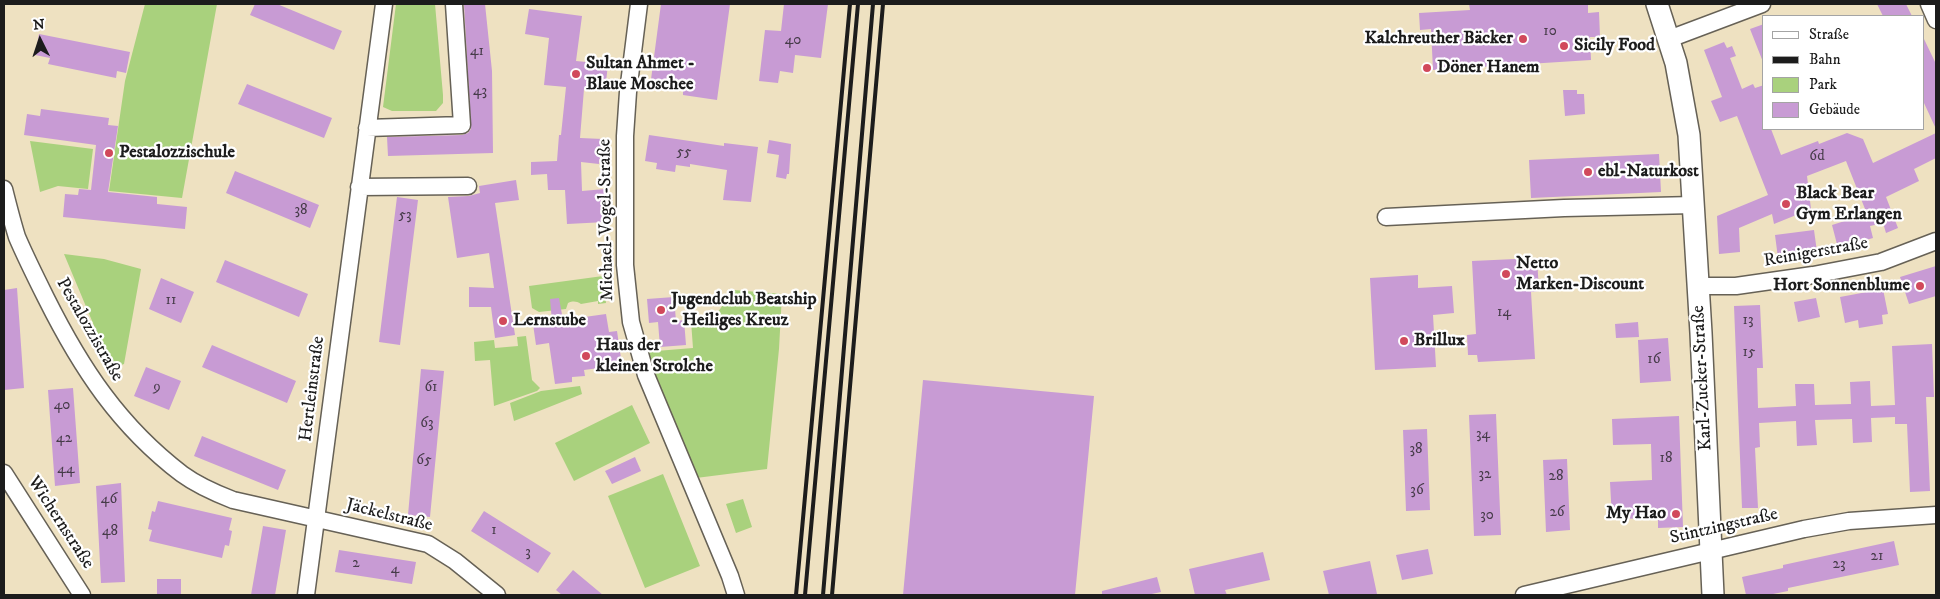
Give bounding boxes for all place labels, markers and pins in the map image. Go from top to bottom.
place label: Kalchreuther Bäcker [1364,28,1513,50]
marker: Kalchreuther Bäcker [1517,33,1529,45]
place label: Sicily Food [1574,35,1655,57]
marker: Sicily Food [1558,40,1570,52]
place label: Sultan Ahmet - Blaue Moschee [586,53,695,96]
place label: Döner Hanem [1437,57,1540,79]
marker: Döner Hanem [1421,62,1433,74]
marker: Sultan Ahmet - Blaue Moschee [570,68,582,80]
place label: Pestalozzischule [119,142,235,164]
marker: Pestalozzischule [103,147,115,159]
place label: ebl-Naturkost [1598,161,1699,183]
marker: ebl-Naturkost [1582,166,1594,178]
place label: Black Bear Gym Erlangen [1796,183,1902,225]
marker: Black Bear Gym Erlangen [1780,198,1792,210]
place label: Netto Marken-Discount [1516,253,1644,296]
marker: Netto Marken-Discount [1500,268,1512,280]
place label: Hort Sonnenblume [1773,275,1910,297]
marker: Hort Sonnenblume [1914,280,1926,292]
place label: Jugendclub Beatship - Heiliges Kreuz [671,289,817,332]
marker: Jugendclub Beatship - Heiliges Kreuz [655,304,667,316]
place label: Lernstube [513,310,586,332]
marker: Lernstube [497,315,509,327]
place label: Brillux [1414,330,1465,352]
place label: Haus der kleinen Strolche [596,335,713,378]
marker: Brillux [1398,335,1410,347]
marker: Haus der kleinen Strolche [580,350,592,362]
place label: My Hao [1606,503,1666,525]
marker: My Hao [1670,508,1682,520]

